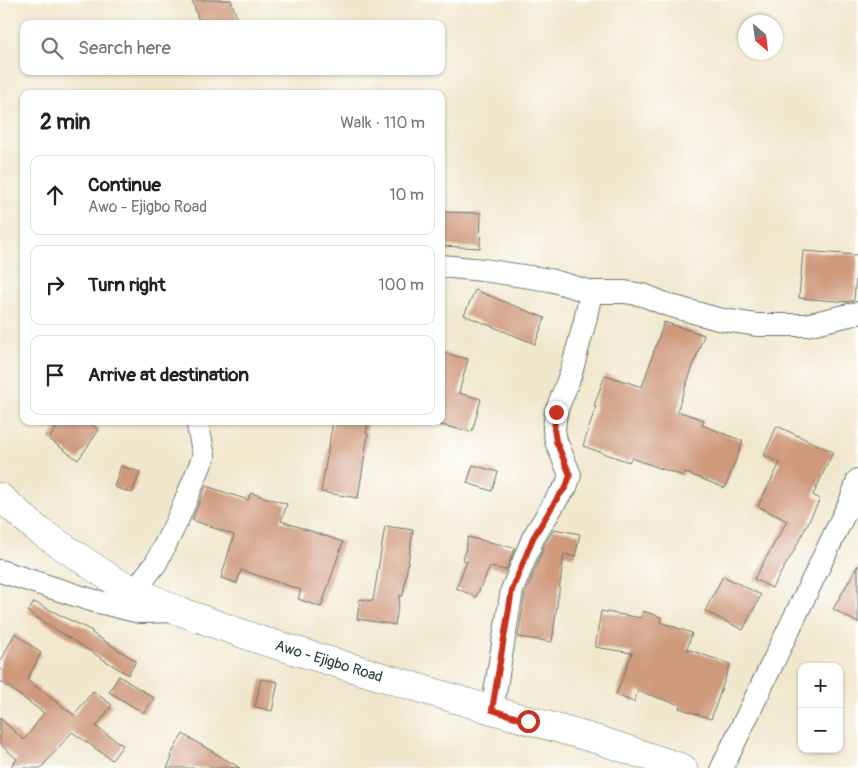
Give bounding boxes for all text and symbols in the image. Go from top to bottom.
north arrow [738,15,783,60]
search box [20,20,445,75]
icon: search [38,34,66,62]
text: Search here [78,36,171,60]
text: 2 min [40,109,90,136]
text: Walk · 110 m [340,113,425,133]
text: Continue [88,173,161,197]
icon: ahead [41,181,69,209]
text: 10 m [389,185,424,205]
text: Awo - Ejigbo Road [88,197,207,217]
icon: right [41,271,69,299]
text: Turn right [88,273,166,297]
text: 100 m [378,275,424,295]
icon: arrive [41,361,69,389]
text: Arrive at destination [88,363,249,387]
route end [545,401,568,424]
street label: Awo - Ejigbo Road [273,636,385,687]
map controls [798,663,843,753]
button: + [798,663,843,708]
button: − [798,708,843,753]
route start [517,710,540,733]

